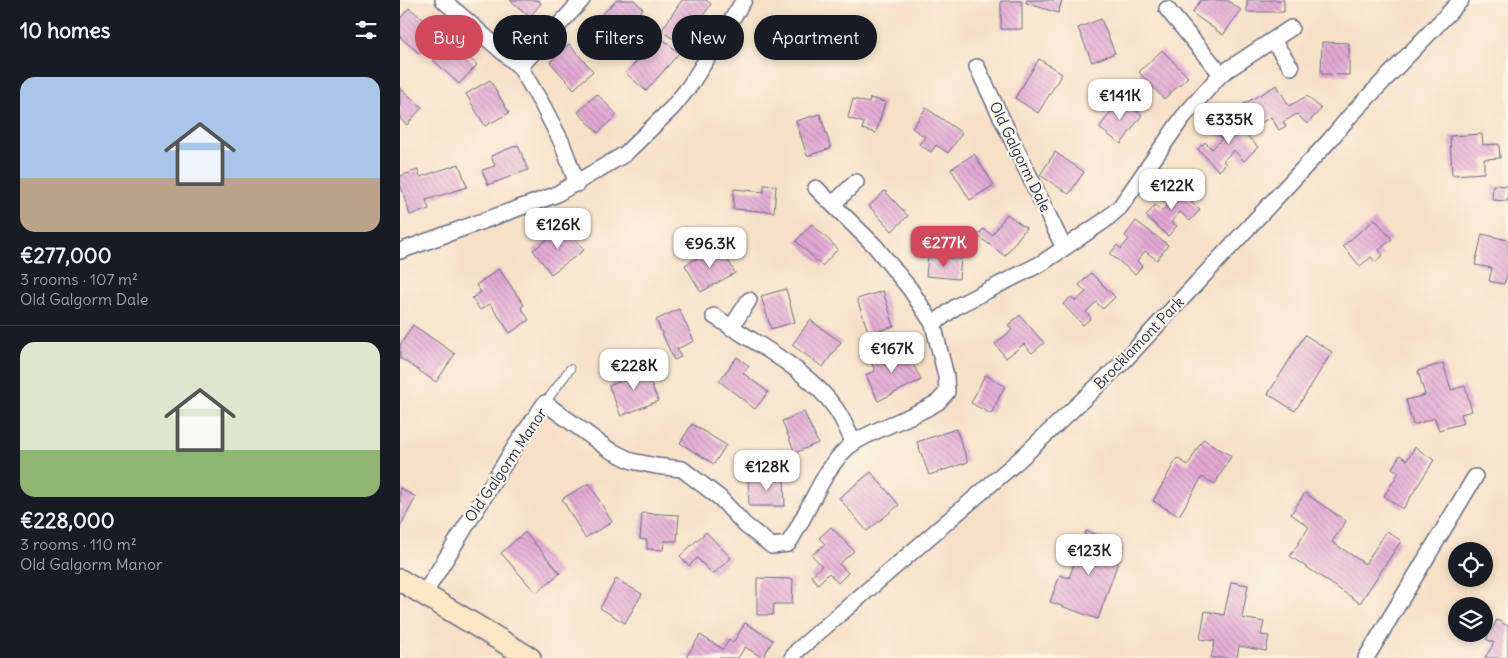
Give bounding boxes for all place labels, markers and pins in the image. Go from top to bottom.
pin: €141K [1085,78,1155,121]
pin: €335K [1194,102,1264,145]
pin: €122K [1137,168,1207,211]
pin: €126K [523,208,593,250]
pin: €96.3K [669,226,751,269]
pin: €277K [909,226,979,268]
pin: €167K [857,332,927,374]
pin: €228K [599,348,669,391]
pin: €128K [732,450,802,492]
pin: €123K [1054,534,1124,576]

